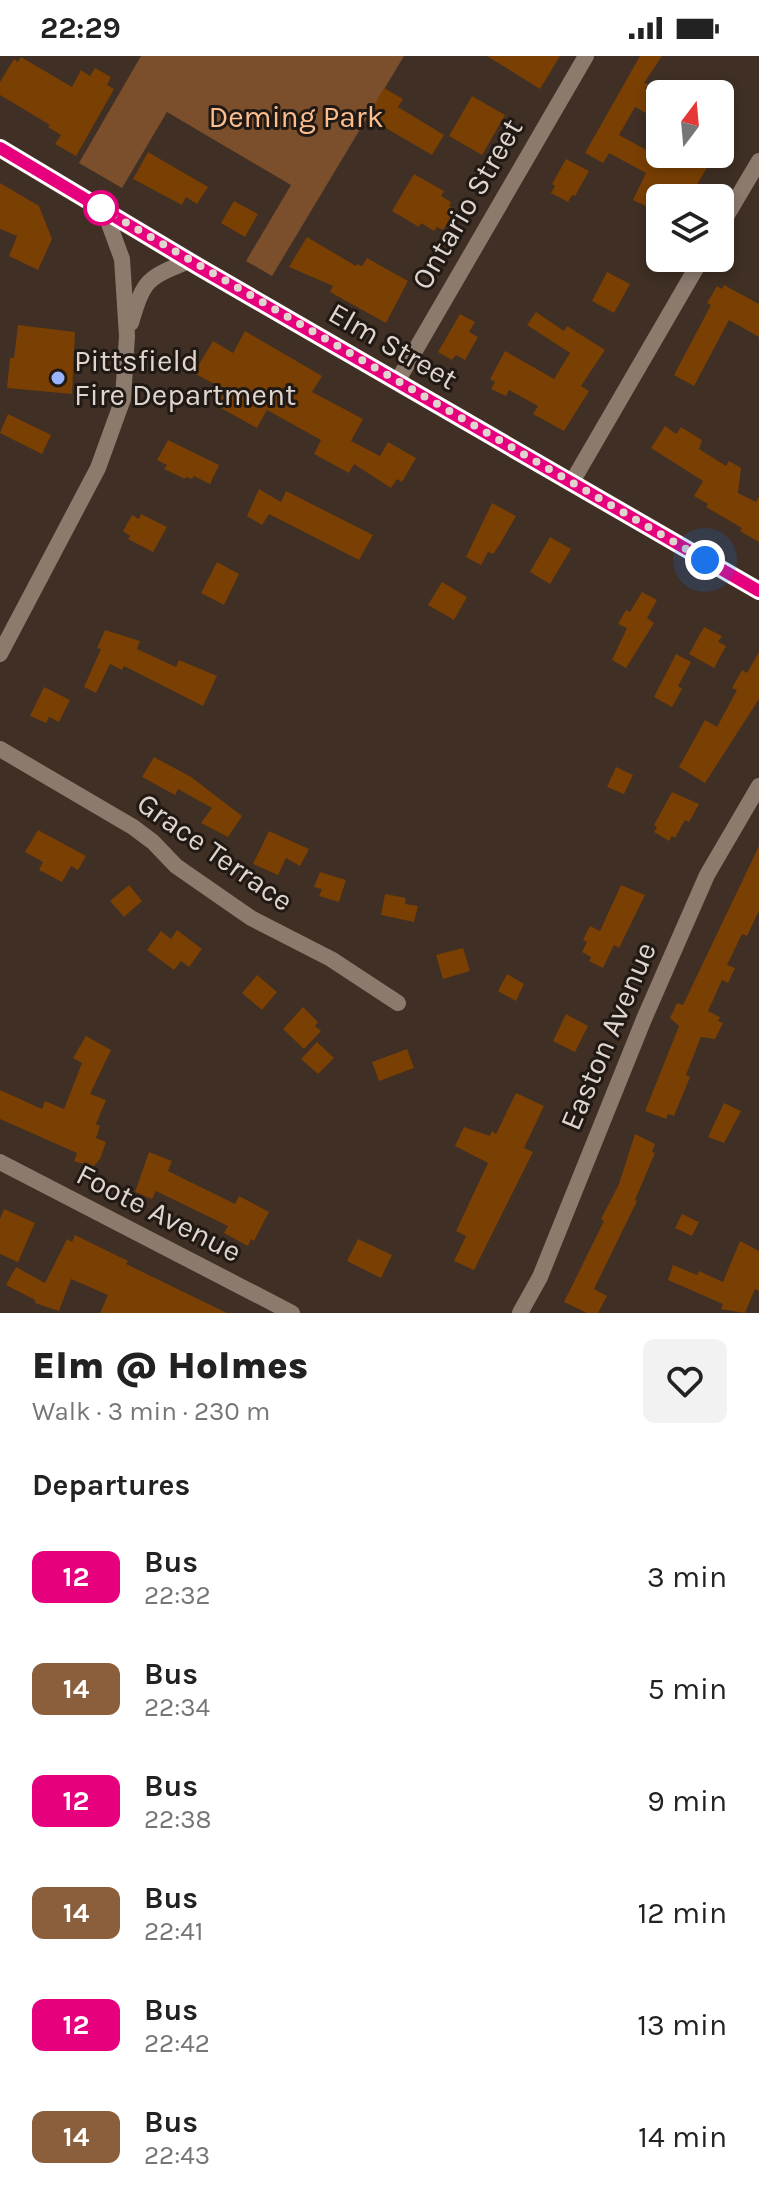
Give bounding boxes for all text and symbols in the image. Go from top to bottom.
text: 22:29 [40,10,121,46]
north arrow [646,80,734,168]
map controls [646,80,734,272]
park label: Deming Park [208,99,384,135]
street label: Ontario Street [404,112,530,296]
button: layers [646,184,734,272]
unlabelled marker [84,191,118,225]
street label: Elm Street [322,295,464,397]
place label: Pittsfield Fire Department [74,343,296,413]
marker: Pittsfield Fire Department [49,369,67,387]
your location [685,540,725,580]
street label: Grace Terrace [130,785,300,919]
street label: Easton Avenue [552,937,664,1135]
street label: Foote Avenue [71,1156,247,1270]
button: heart [643,1339,727,1423]
text: Elm @ Holmes [32,1343,308,1388]
text: Walk · 3 min · 230 m [32,1396,270,1427]
text: Departures [32,1467,190,1503]
text: Bus [144,1544,198,1580]
text: 3 min [647,1559,727,1595]
text: 12 [63,1560,89,1593]
text: 22:32 [144,1580,211,1611]
text: Bus [144,1656,198,1692]
text: 5 min [648,1671,727,1707]
text: 14 [63,1672,89,1705]
text: 22:34 [144,1692,210,1723]
text: Bus [144,1768,198,1804]
text: 9 min [647,1783,727,1819]
text: 12 [63,1784,89,1817]
text: 22:38 [144,1804,211,1835]
text: Bus [144,1880,198,1916]
text: 12 min [637,1895,727,1931]
text: 14 [63,1896,89,1929]
text: 22:41 [144,1916,203,1947]
text: Bus [144,1992,198,2028]
text: 13 min [637,2007,727,2043]
text: 12 [63,2008,89,2041]
text: 22:42 [144,2028,210,2059]
text: Bus [144,2104,198,2140]
text: 14 min [638,2119,727,2155]
text: 14 [63,2120,89,2153]
text: 22:43 [144,2140,210,2171]

